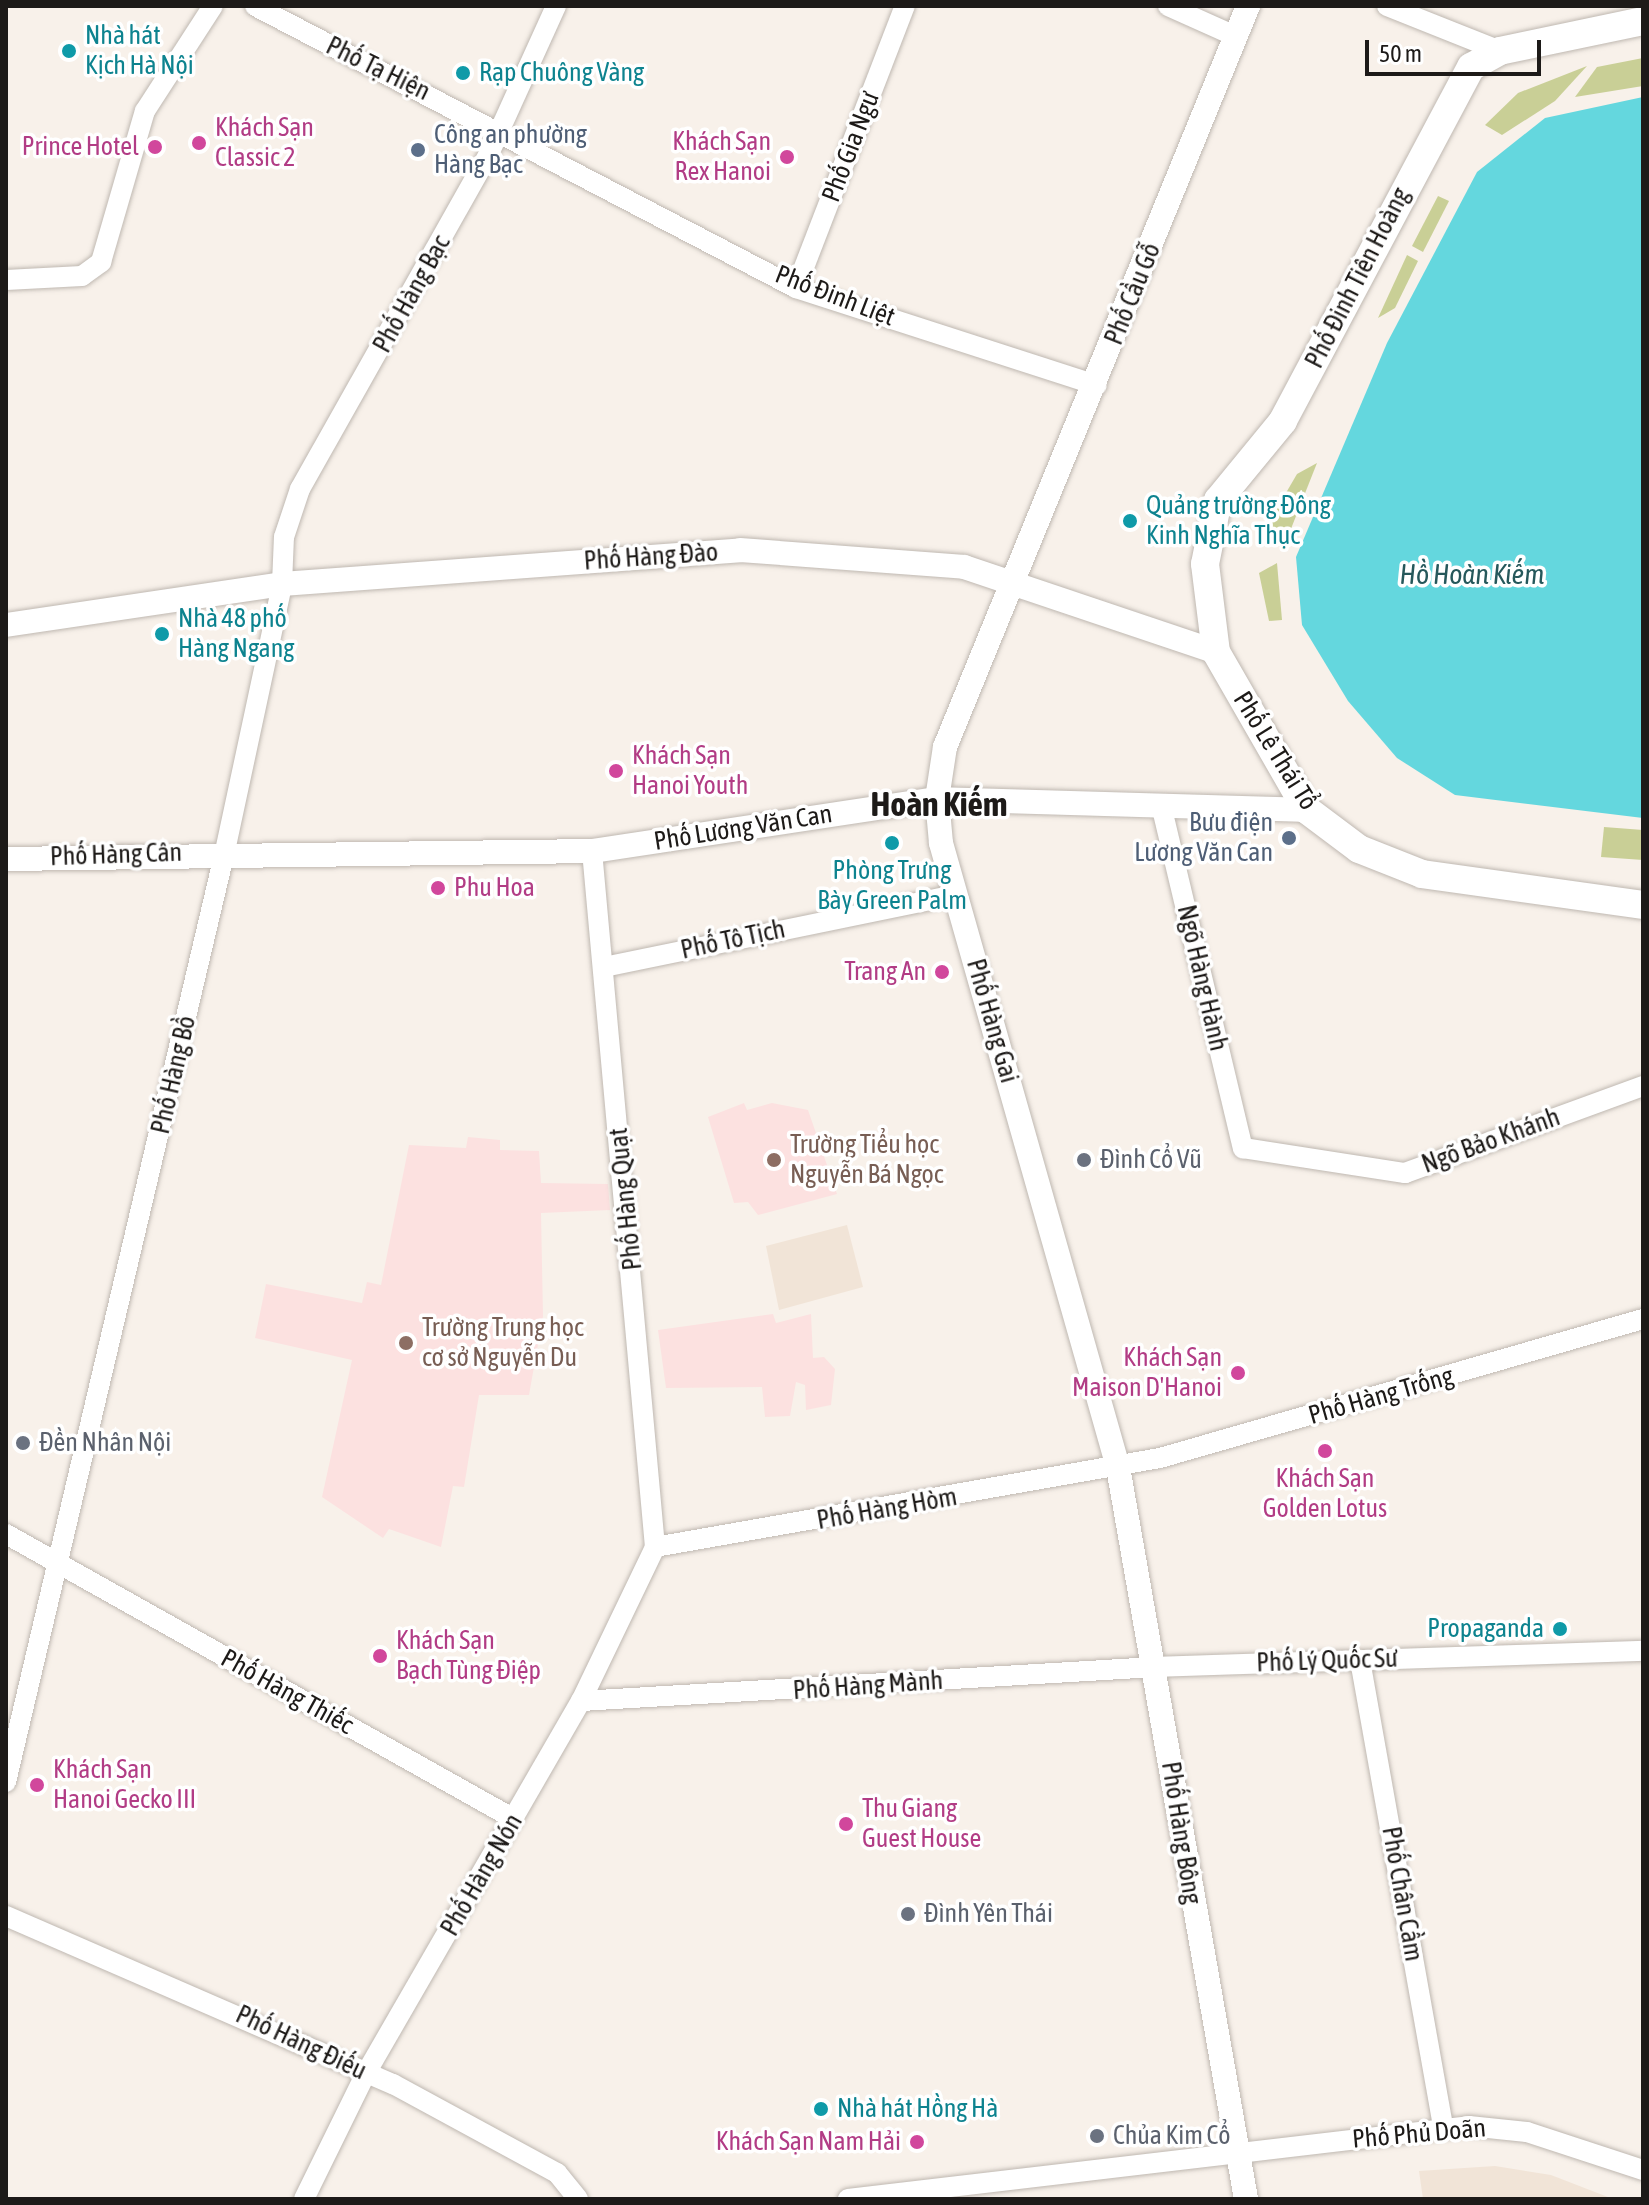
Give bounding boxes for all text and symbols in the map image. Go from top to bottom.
place label: Nhà hát Kịch Hà Nội [85,20,194,82]
scale bar [1369,24,1545,74]
street label: Phố Tạ Hiện [321,30,435,108]
text: 50 m [1379,40,1422,67]
marker: Nhà hát Kịch Hà Nội [60,42,78,60]
place label: Rạp Chuông Vàng [479,57,644,89]
marker: Rạp Chuông Vàng [454,64,472,82]
street label: Phố Gia Ngư [816,87,886,207]
place label: Khách Sạn Classic 2 [215,112,314,174]
place label: Công an phường Hàng Bạc [434,119,587,180]
place label: Khách Sạn Rex Hanoi [672,126,771,188]
place label: Prince Hotel [22,131,139,163]
marker: Khách Sạn Classic 2 [190,134,208,152]
marker: Prince Hotel [146,138,164,156]
marker: Công an phường Hàng Bạc [409,141,427,159]
marker: Khách Sạn Rex Hanoi [778,148,796,166]
street label: Phố Đinh Tiên Hoàng [1299,182,1417,374]
street label: Phố Hàng Bạc [367,230,457,358]
street label: Phố Cầu Gỗ [1098,239,1168,349]
street label: Phố Đinh Liệt [771,259,899,333]
place label: Quảng trường Đông Kinh Nghĩa Thục [1146,490,1331,552]
marker: Quảng trường Đông Kinh Nghĩa Thục [1121,512,1139,530]
street label: Phố Hàng Đào [583,537,719,577]
water label: Hồ Hoàn Kiếm [1400,557,1544,591]
place label: Nhà 48 phố Hàng Ngang [178,603,294,664]
marker: Nhà 48 phố Hàng Ngang [153,625,171,643]
street label: Phố Lê Thái Tổ [1226,686,1324,816]
place label: Khách Sạn Hanoi Youth [632,740,748,802]
marker: Khách Sạn Hanoi Youth [607,762,625,780]
district label: Hoàn Kiếm [870,784,1008,824]
street label: Phố Lương Văn Can [652,799,834,857]
place label: Bưu điện Lương Văn Can [1134,807,1273,868]
marker: Bưu điện Lương Văn Can [1280,829,1298,847]
marker: Phòng Trưng Bày Green Palm [883,834,901,852]
street label: Phố Hàng Cân [49,837,183,873]
place label: Phòng Trưng Bày Green Palm [817,855,967,916]
place label: Phu Hoa [454,872,535,904]
marker: Phu Hoa [429,879,447,897]
street label: Ngõ Hàng Hành [1170,902,1234,1054]
street label: Phố Tô Tịch [678,914,788,966]
street label: Phố Hàng Gai [959,955,1025,1087]
place label: Trang An [844,956,926,988]
marker: Trang An [933,963,951,981]
street label: Phố Hàng Bồ [145,1013,203,1137]
street label: Ngõ Bảo Khánh [1418,1102,1564,1180]
street label: Phố Hàng Quạt [603,1126,649,1272]
place label: Trường Tiểu học Nguyễn Bá Ngọc [790,1129,943,1190]
place label: Đình Cổ Vũ [1100,1144,1202,1176]
marker: Trường Tiểu học Nguyễn Bá Ngọc [765,1151,783,1169]
marker: Đình Cổ Vũ [1075,1151,1093,1169]
place label: Trường Trung học cơ sở Nguyễn Du [422,1312,584,1374]
marker: Trường Trung học cơ sở Nguyễn Du [397,1334,415,1352]
place label: Khách Sạn Maison D'Hanoi [1072,1342,1222,1404]
street label: Phố Hàng Trống [1305,1360,1457,1432]
marker: Khách Sạn Maison D'Hanoi [1229,1364,1247,1382]
place label: Đền Nhân Nội [39,1427,171,1459]
marker: Đền Nhân Nội [14,1434,32,1452]
marker: Khách Sạn Golden Lotus [1316,1442,1334,1460]
place label: Khách Sạn Golden Lotus [1263,1463,1387,1524]
street label: Phố Hàng Hòm [815,1481,959,1537]
place label: Propaganda [1427,1613,1544,1645]
marker: Propaganda [1551,1620,1569,1638]
place label: Khách Sạn Bạch Tùng Điệp [396,1625,541,1686]
street label: Phố Hàng Thiếc [215,1643,359,1741]
street label: Phố Lý Quốc Sư [1256,1643,1398,1679]
marker: Khách Sạn Bạch Tùng Điệp [371,1647,389,1665]
street label: Phố Hàng Mành [792,1665,944,1707]
place label: Khách Sạn Hanoi Gecko III [53,1754,196,1816]
street label: Phố Hàng Bông [1154,1759,1208,1907]
marker: Khách Sạn Hanoi Gecko III [28,1776,46,1794]
place label: Thu Giang Guest House [862,1793,981,1854]
street label: Phố Hàng Nón [435,1808,529,1942]
marker: Thu Giang Guest House [837,1815,855,1833]
street label: Phố Chân Cầm [1375,1824,1429,1964]
place label: Đình Yên Thái [924,1898,1053,1930]
marker: Đình Yên Thái [899,1905,917,1923]
street label: Phố Hàng Điếu [231,1999,371,2087]
place label: Nhà hát Hồng Hà [837,2093,998,2125]
marker: Nhà hát Hồng Hà [812,2100,830,2118]
street label: Phố Phủ Doãn [1351,2113,1487,2155]
place label: Chủa Kim Cổ [1113,2120,1230,2152]
place label: Khách Sạn Nam Hải [716,2126,901,2158]
marker: Chủa Kim Cổ [1088,2127,1106,2145]
marker: Khách Sạn Nam Hải [908,2133,926,2151]

